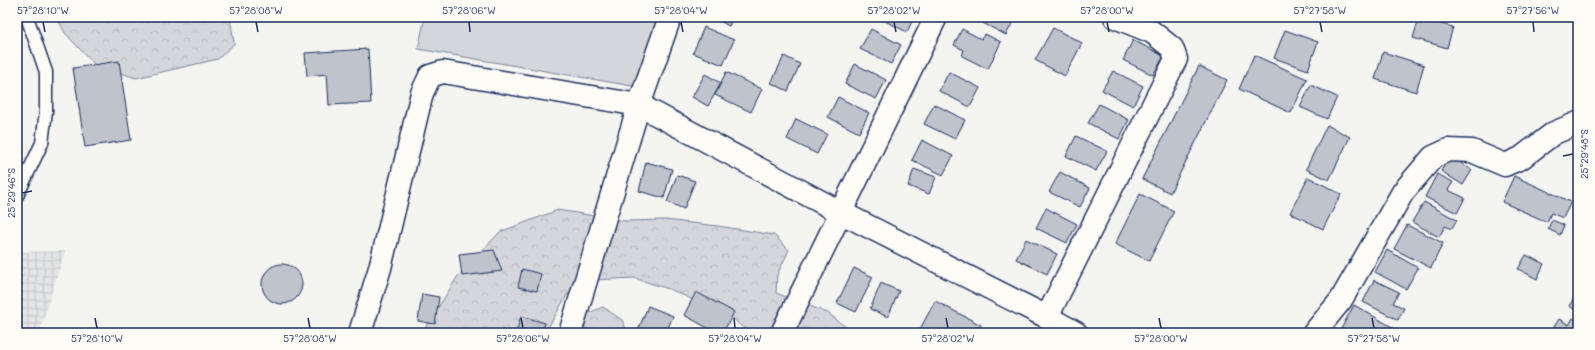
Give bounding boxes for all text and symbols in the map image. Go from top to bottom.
text: 57°28'10"W [17,3,69,17]
text: 57°28'08"W [229,3,283,17]
text: 57°28'06"W [442,3,496,17]
text: 57°28'04"W [654,3,708,17]
text: 57°28'02"W [867,3,921,17]
text: 57°28'00"W [1080,3,1134,17]
text: 57°27'58"W [1294,3,1347,17]
text: 57°27'56"W [1507,3,1560,17]
text: 25°29'48"S [1577,129,1591,179]
text: 25°29'46"S [4,168,18,218]
text: 57°28'10"W [71,331,123,345]
text: 57°28'08"W [283,331,337,345]
text: 57°28'06"W [496,331,550,345]
text: 57°28'04"W [708,331,762,345]
text: 57°28'02"W [921,331,975,345]
text: 57°28'00"W [1134,331,1188,345]
text: 57°27'58"W [1348,331,1401,345]

